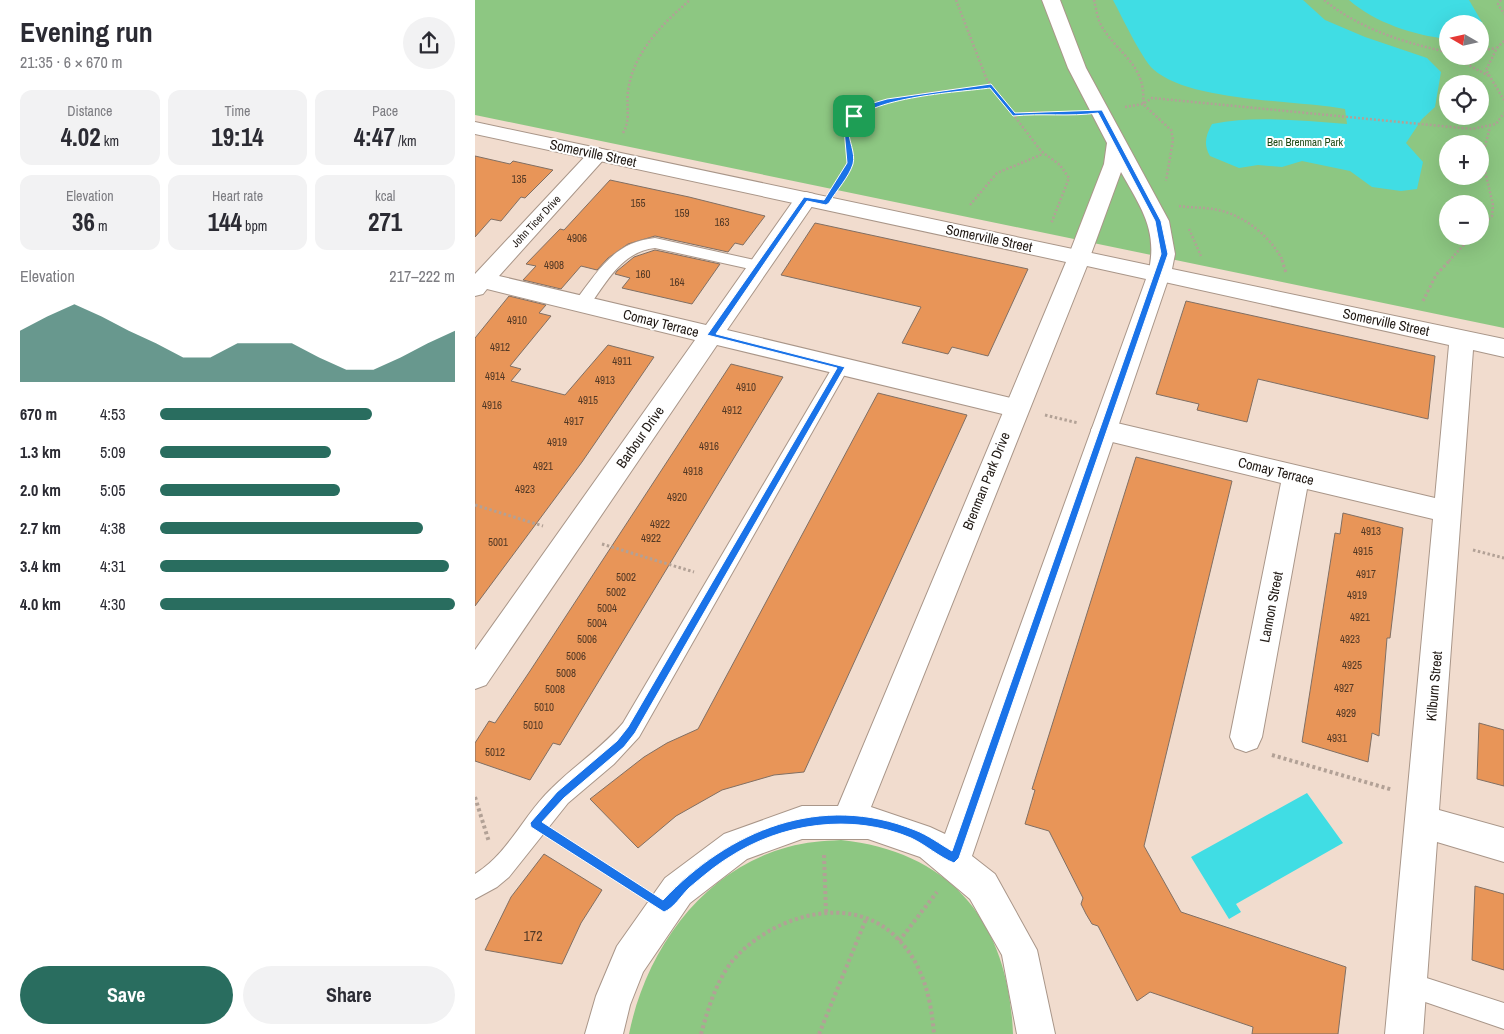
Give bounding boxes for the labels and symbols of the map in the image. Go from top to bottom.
north arrow [1439,15,1489,65]
pin [833,95,875,137]
street label: Somerville Street [548,135,638,171]
park label: Ben Brenman Park [1267,135,1344,149]
house number: 135 [511,172,527,186]
street label: John Ticer Drive [508,192,564,250]
house number: 155 [630,196,646,210]
house number: 159 [674,206,690,220]
house number: 163 [714,215,730,229]
street label: Somerville Street [944,220,1034,256]
house number: 4906 [567,231,587,245]
house number: 4908 [544,258,564,272]
house number: 160 [635,267,651,281]
house number: 164 [669,275,685,289]
street label: Somerville Street [1341,304,1431,340]
street label: Comay Terrace [621,305,701,341]
house number: 4910 [507,313,527,327]
house number: 4912 [490,340,510,354]
house number: 4911 [612,354,632,368]
house number: 4914 [485,369,505,383]
house number: 4913 [595,373,615,387]
house number: 4910 [736,380,756,394]
house number: 4915 [578,393,598,407]
house number: 4916 [482,398,502,412]
street label: Barbour Drive [612,403,668,471]
house number: 4912 [722,403,742,417]
house number: 4917 [564,414,584,428]
street label: Brenman Park Drive [958,429,1014,533]
house number: 4919 [547,435,567,449]
house number: 4916 [699,439,719,453]
street label: Comay Terrace [1236,453,1316,489]
house number: 4921 [533,459,553,473]
house number: 4918 [683,464,703,478]
house number: 4923 [515,482,535,496]
house number: 4920 [667,490,687,504]
house number: 4922 [650,517,670,531]
house number: 4913 [1361,524,1381,538]
house number: 4922 [641,531,661,545]
house number: 5001 [488,535,508,549]
house number: 4915 [1353,544,1373,558]
house number: 4917 [1356,567,1376,581]
house number: 5002 [616,570,636,584]
street label: Lannon Street [1255,570,1287,644]
house number: 5002 [606,585,626,599]
house number: 4919 [1347,588,1367,602]
house number: 5004 [597,601,617,615]
house number: 4921 [1350,610,1370,624]
house number: 5004 [587,616,607,630]
house number: 5006 [577,632,597,646]
house number: 4923 [1340,632,1360,646]
house number: 5006 [566,649,586,663]
street label: Kilburn Street [1422,650,1446,722]
house number: 4925 [1342,658,1362,672]
house number: 5008 [556,666,576,680]
house number: 4927 [1334,681,1354,695]
house number: 5008 [545,682,565,696]
house number: 5010 [534,700,554,714]
house number: 4929 [1336,706,1356,720]
house number: 5010 [523,718,543,732]
house number: 4931 [1327,731,1347,745]
house number: 5012 [485,745,505,759]
house number: 172 [523,927,543,945]

